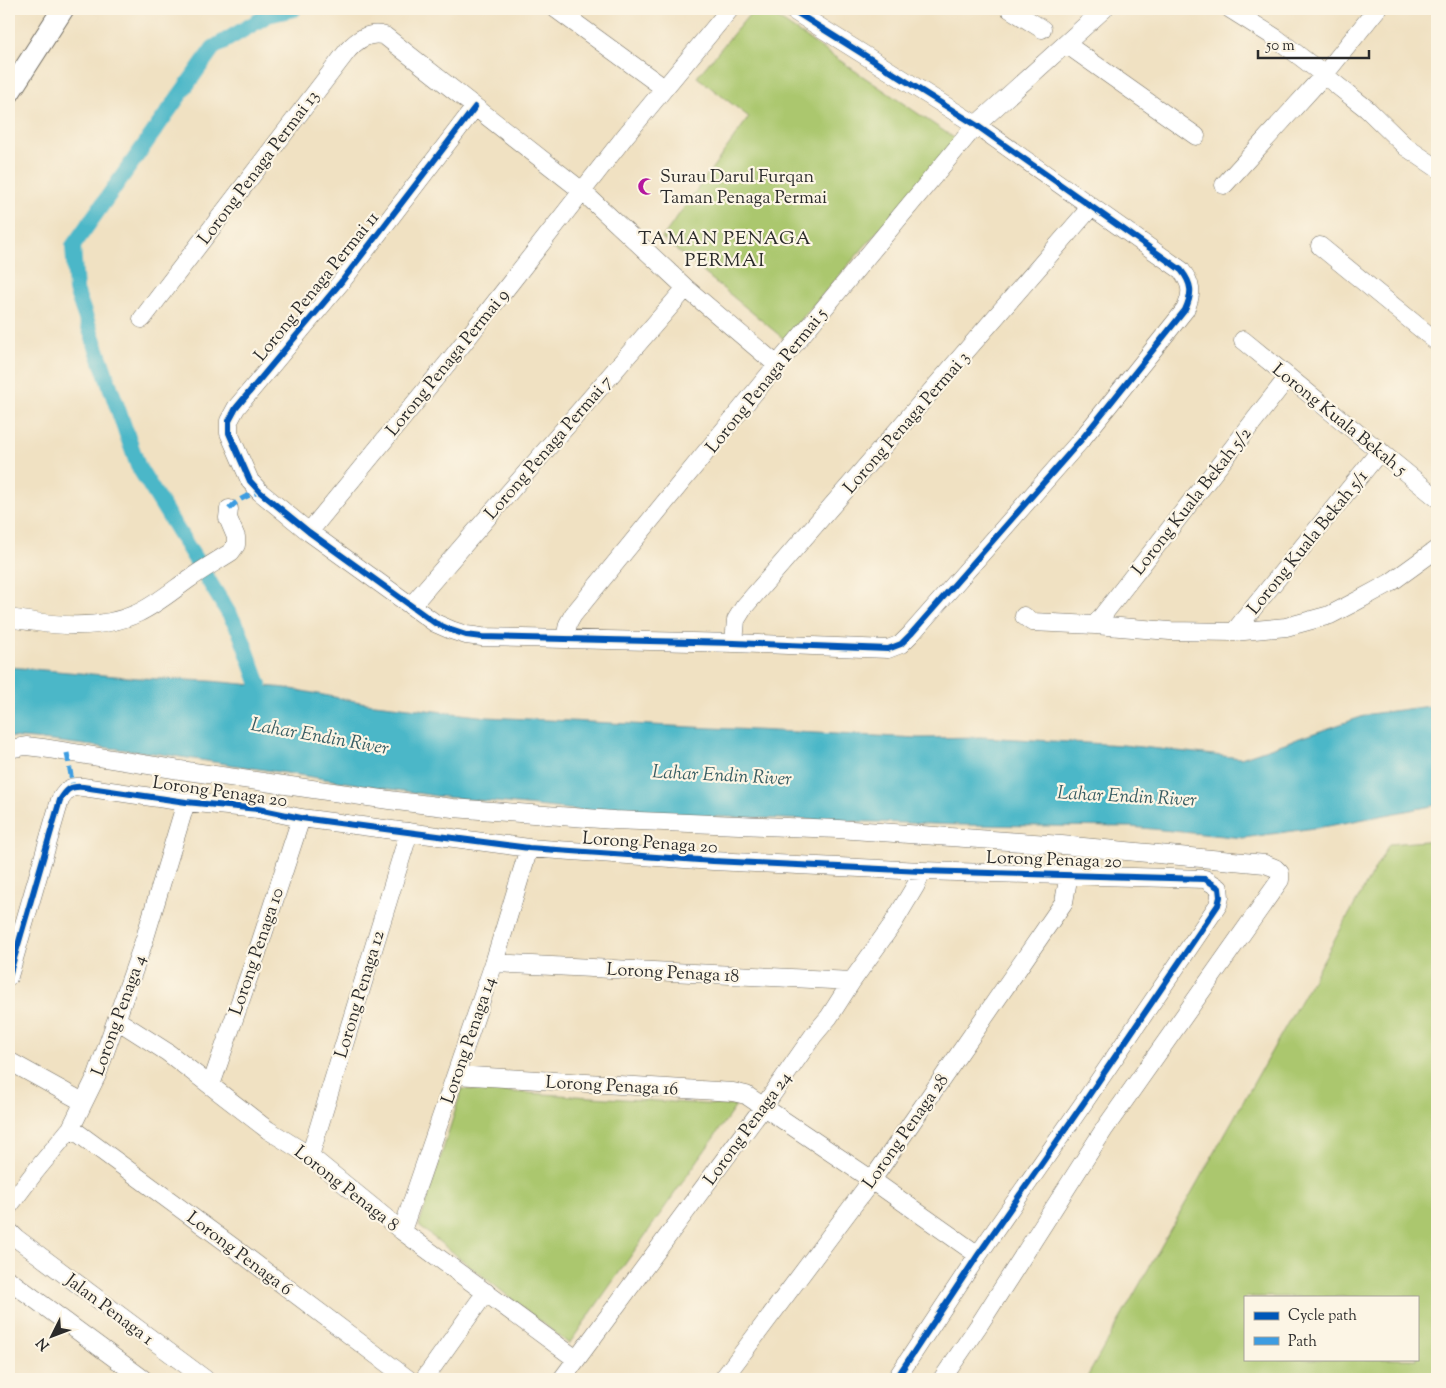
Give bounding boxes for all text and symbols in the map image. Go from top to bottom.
scale bar [1258,28,1370,60]
text: 50 m [1265,36,1295,57]
street label: Lorong Penaga Permai 13 [193,85,326,251]
place label: Surau Darul Furqan Taman Penaga Permai [660,165,827,212]
mosque icon: Surau Darul Furqan Taman Penaga Permai [636,176,656,196]
street label: Lorong Penaga Permai 11 [249,207,386,368]
district label: TAMAN PENAGA PERMAI [638,226,812,275]
street label: Lorong Penaga Permai 9 [381,284,516,443]
street label: Lorong Penaga Permai 5 [701,303,834,460]
street label: Lorong Penaga Permai 3 [838,346,977,500]
street label: Lorong Kuala Bekah 5 [1266,358,1412,483]
street label: Lorong Penaga Permai 7 [480,371,619,526]
street label: Lorong Kuala Bekah 5/2 [1126,422,1259,582]
street label: Lorong Kuala Bekah 5/1 [1242,465,1375,621]
water label: Lahar Endin River [248,712,391,763]
water label: Lahar Endin River [651,759,793,794]
street label: Lorong Penaga 20 [151,771,289,815]
water label: Lahar Endin River [1056,780,1198,815]
street label: Lorong Penaga 20 [581,826,718,862]
street label: Lorong Penaga 20 [986,846,1122,876]
street label: Lorong Penaga 10 [224,884,292,1019]
street label: Lorong Penaga 12 [329,927,393,1062]
street label: Lorong Penaga 4 [86,952,154,1080]
street label: Lorong Penaga 18 [606,958,740,990]
street label: Lorong Penaga 14 [436,974,504,1108]
street label: Lorong Penaga 24 [698,1067,799,1192]
street label: Lorong Penaga 28 [857,1069,956,1195]
street label: Lorong Penaga 16 [545,1071,679,1103]
street label: Lorong Penaga 8 [288,1140,404,1239]
street label: Lorong Penaga 6 [180,1206,297,1303]
street label: Jalan Penaga 1 [58,1268,158,1353]
legend [1244,1296,1418,1360]
text: Cycle path [1288,1306,1357,1327]
north arrow [28,1310,78,1360]
text: Path [1288,1332,1317,1353]
text: N [33,1333,55,1354]

